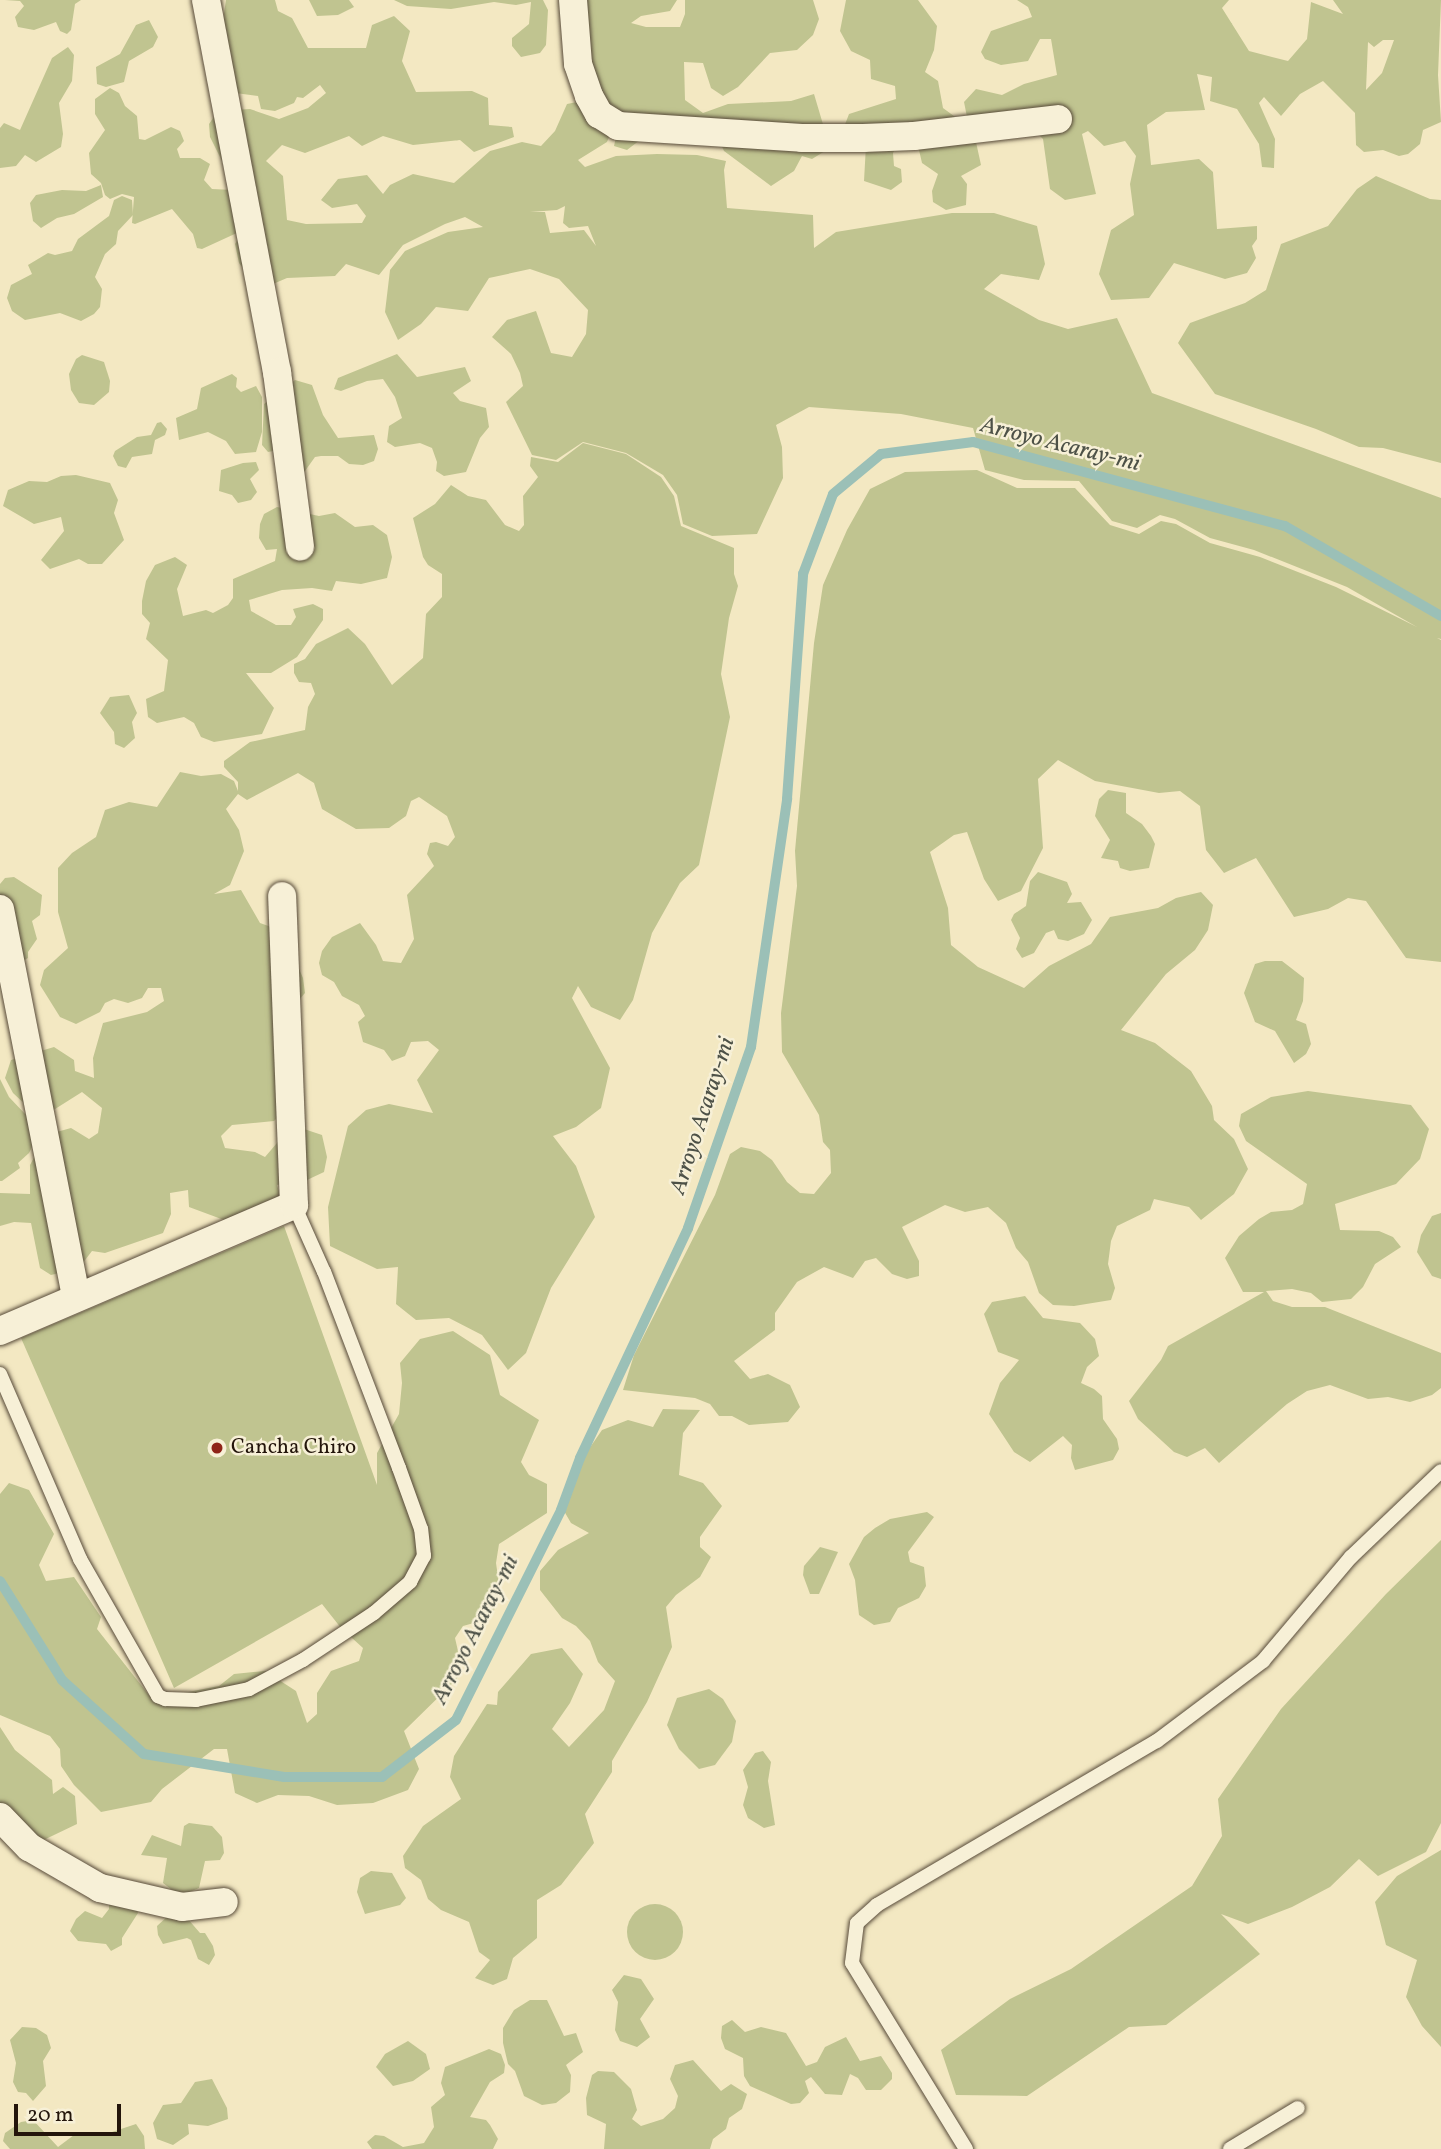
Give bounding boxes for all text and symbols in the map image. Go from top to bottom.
water label: Arroyo Acaray-mi [977,412,1143,478]
water label: Arroyo Acaray-mi [665,1034,741,1198]
place label: Cancha Chiro [231,1435,356,1461]
marker: Cancha Chiro [209,1440,225,1456]
water label: Arroyo Acaray-mi [427,1551,525,1709]
scale bar [18,2090,124,2134]
text: 20 m [27,2101,73,2130]

